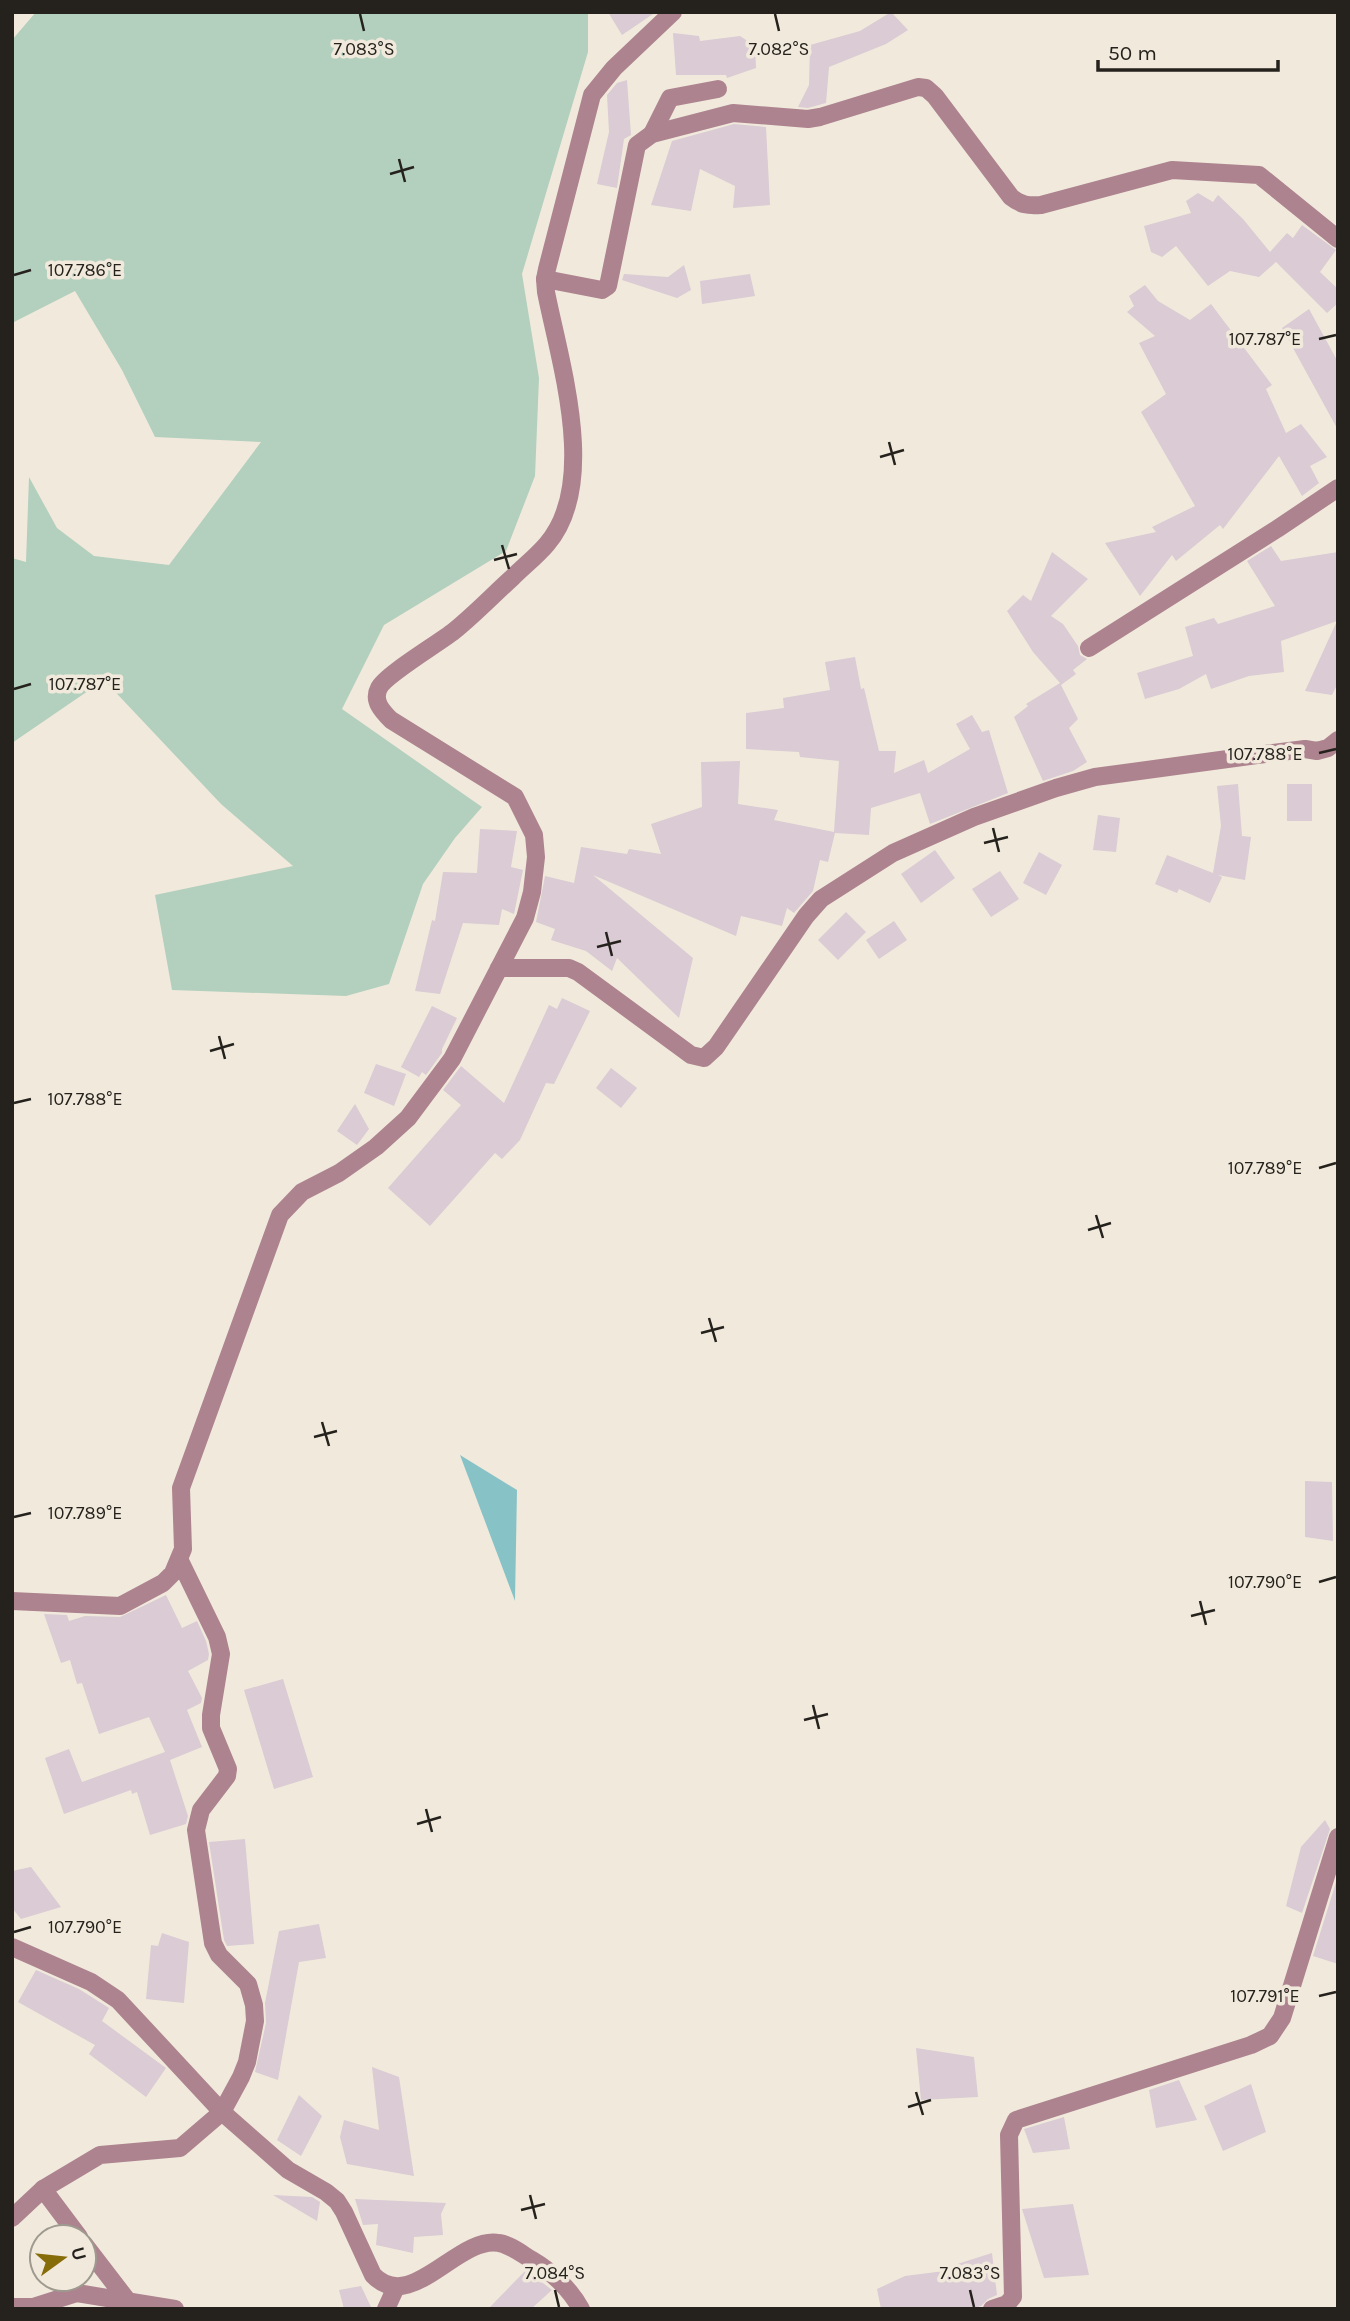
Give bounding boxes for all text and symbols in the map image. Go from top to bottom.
scale bar [1098,28,1278,72]
text: 7.083°S [333,38,395,60]
text: 7.082°S [749,38,809,60]
text: 50 m [1108,41,1157,65]
text: 107.786°E [48,259,122,281]
text: 107.787°E [1229,328,1301,350]
text: 107.787°E [49,673,121,695]
text: 107.788°E [1227,743,1303,765]
text: 107.788°E [47,1088,123,1110]
text: 107.789°E [1228,1157,1302,1179]
text: 107.789°E [48,1502,122,1524]
text: 107.790°E [1228,1571,1302,1593]
text: 107.790°E [48,1916,122,1938]
text: 107.791°E [1230,1985,1300,2007]
north arrow [28,2223,98,2293]
text: U [66,2245,91,2263]
text: 7.084°S [525,2262,585,2284]
text: 7.083°S [939,2262,1001,2284]

